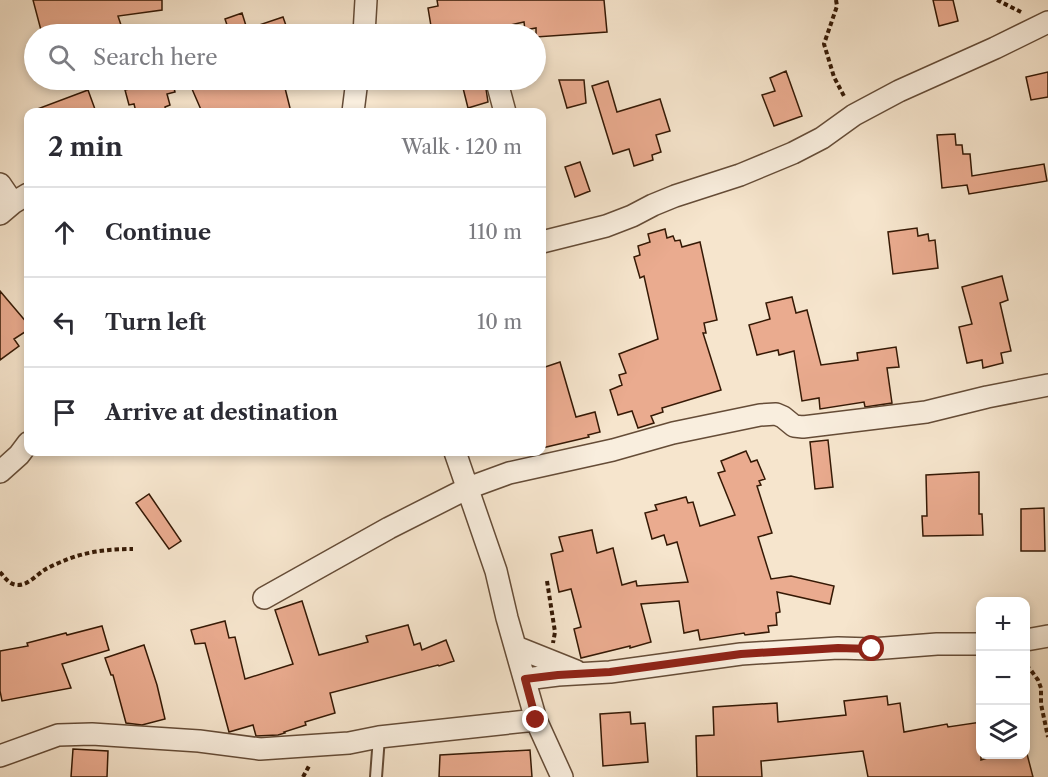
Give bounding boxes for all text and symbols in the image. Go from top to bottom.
search box [24,24,546,90]
icon: search [45,41,78,74]
text: Search here [93,44,218,71]
text: 2 min [48,131,123,163]
text: Walk · 120 m [401,135,522,159]
icon: ahead [48,216,81,249]
text: Continue [105,219,211,246]
text: 110 m [469,220,522,244]
icon: left [48,306,81,339]
text: Turn left [105,309,206,336]
text: 10 m [477,310,522,334]
icon: arrive [48,396,81,429]
text: Arrive at destination [105,399,338,426]
map controls [976,597,1030,759]
button: + [976,597,1030,651]
route start [858,635,884,661]
button: − [976,651,1030,705]
button: layers [976,705,1030,759]
route end [522,706,548,732]

